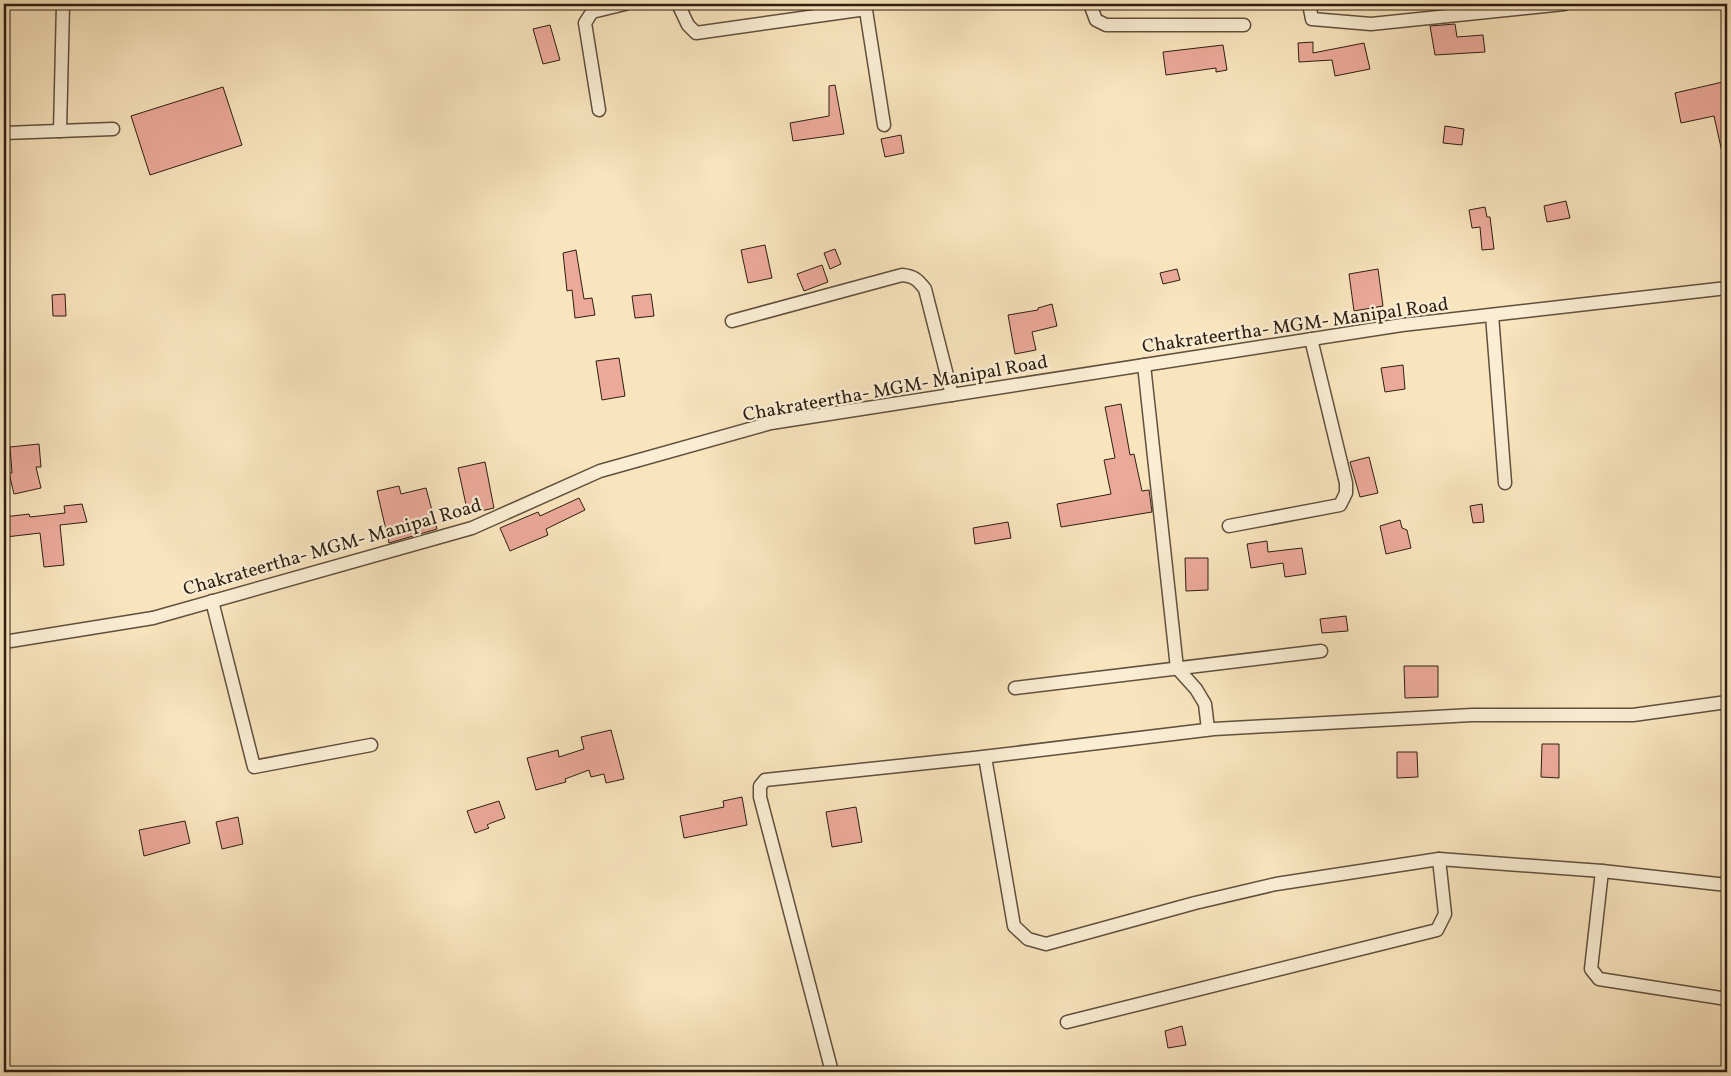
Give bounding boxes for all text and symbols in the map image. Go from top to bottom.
street label: Chakrateertha- MGM- Manipal Road [1140,292,1450,360]
street label: Chakrateertha- MGM- Manipal Road [741,349,1050,429]
street label: Chakrateertha- MGM- Manipal Road [180,493,485,603]

